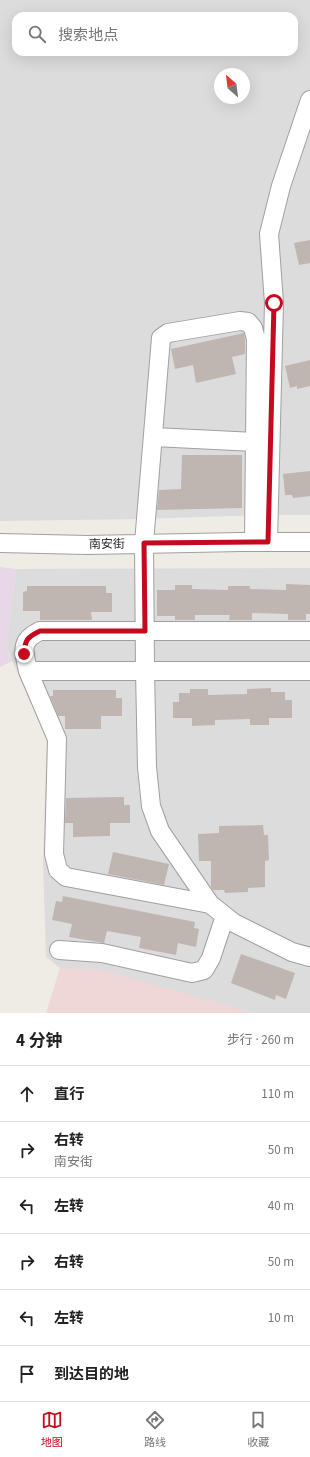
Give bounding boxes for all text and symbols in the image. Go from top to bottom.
search box [12,12,298,56]
icon: search [26,23,48,45]
text: 搜索地点 [58,25,118,46]
north arrow [214,68,250,104]
route start [265,294,283,312]
street label: 南安街 [89,536,125,553]
route end [15,645,33,663]
text: 4 分钟 [16,1029,62,1053]
text: 步行 · 260 m [227,1031,294,1049]
icon: ahead [16,1083,38,1105]
text: 直行 [54,1084,84,1105]
text: 110 m [261,1085,294,1103]
text: 右转 [54,1130,84,1151]
icon: right [16,1139,38,1161]
text: 50 m [268,1141,294,1159]
text: 南安街 [54,1153,93,1171]
icon: left [16,1195,38,1217]
text: 左转 [54,1196,84,1217]
text: 40 m [268,1197,294,1215]
icon: right [16,1251,38,1273]
text: 右转 [54,1252,84,1273]
text: 50 m [268,1253,294,1271]
icon: left [16,1307,38,1329]
text: 左转 [54,1308,84,1329]
text: 10 m [268,1309,294,1327]
icon: arrive [16,1363,38,1385]
text: 到达目的地 [54,1364,129,1385]
tab: 地图 [41,1409,63,1450]
tab: 路线 [144,1409,166,1450]
tab: 收藏 [247,1409,269,1450]

